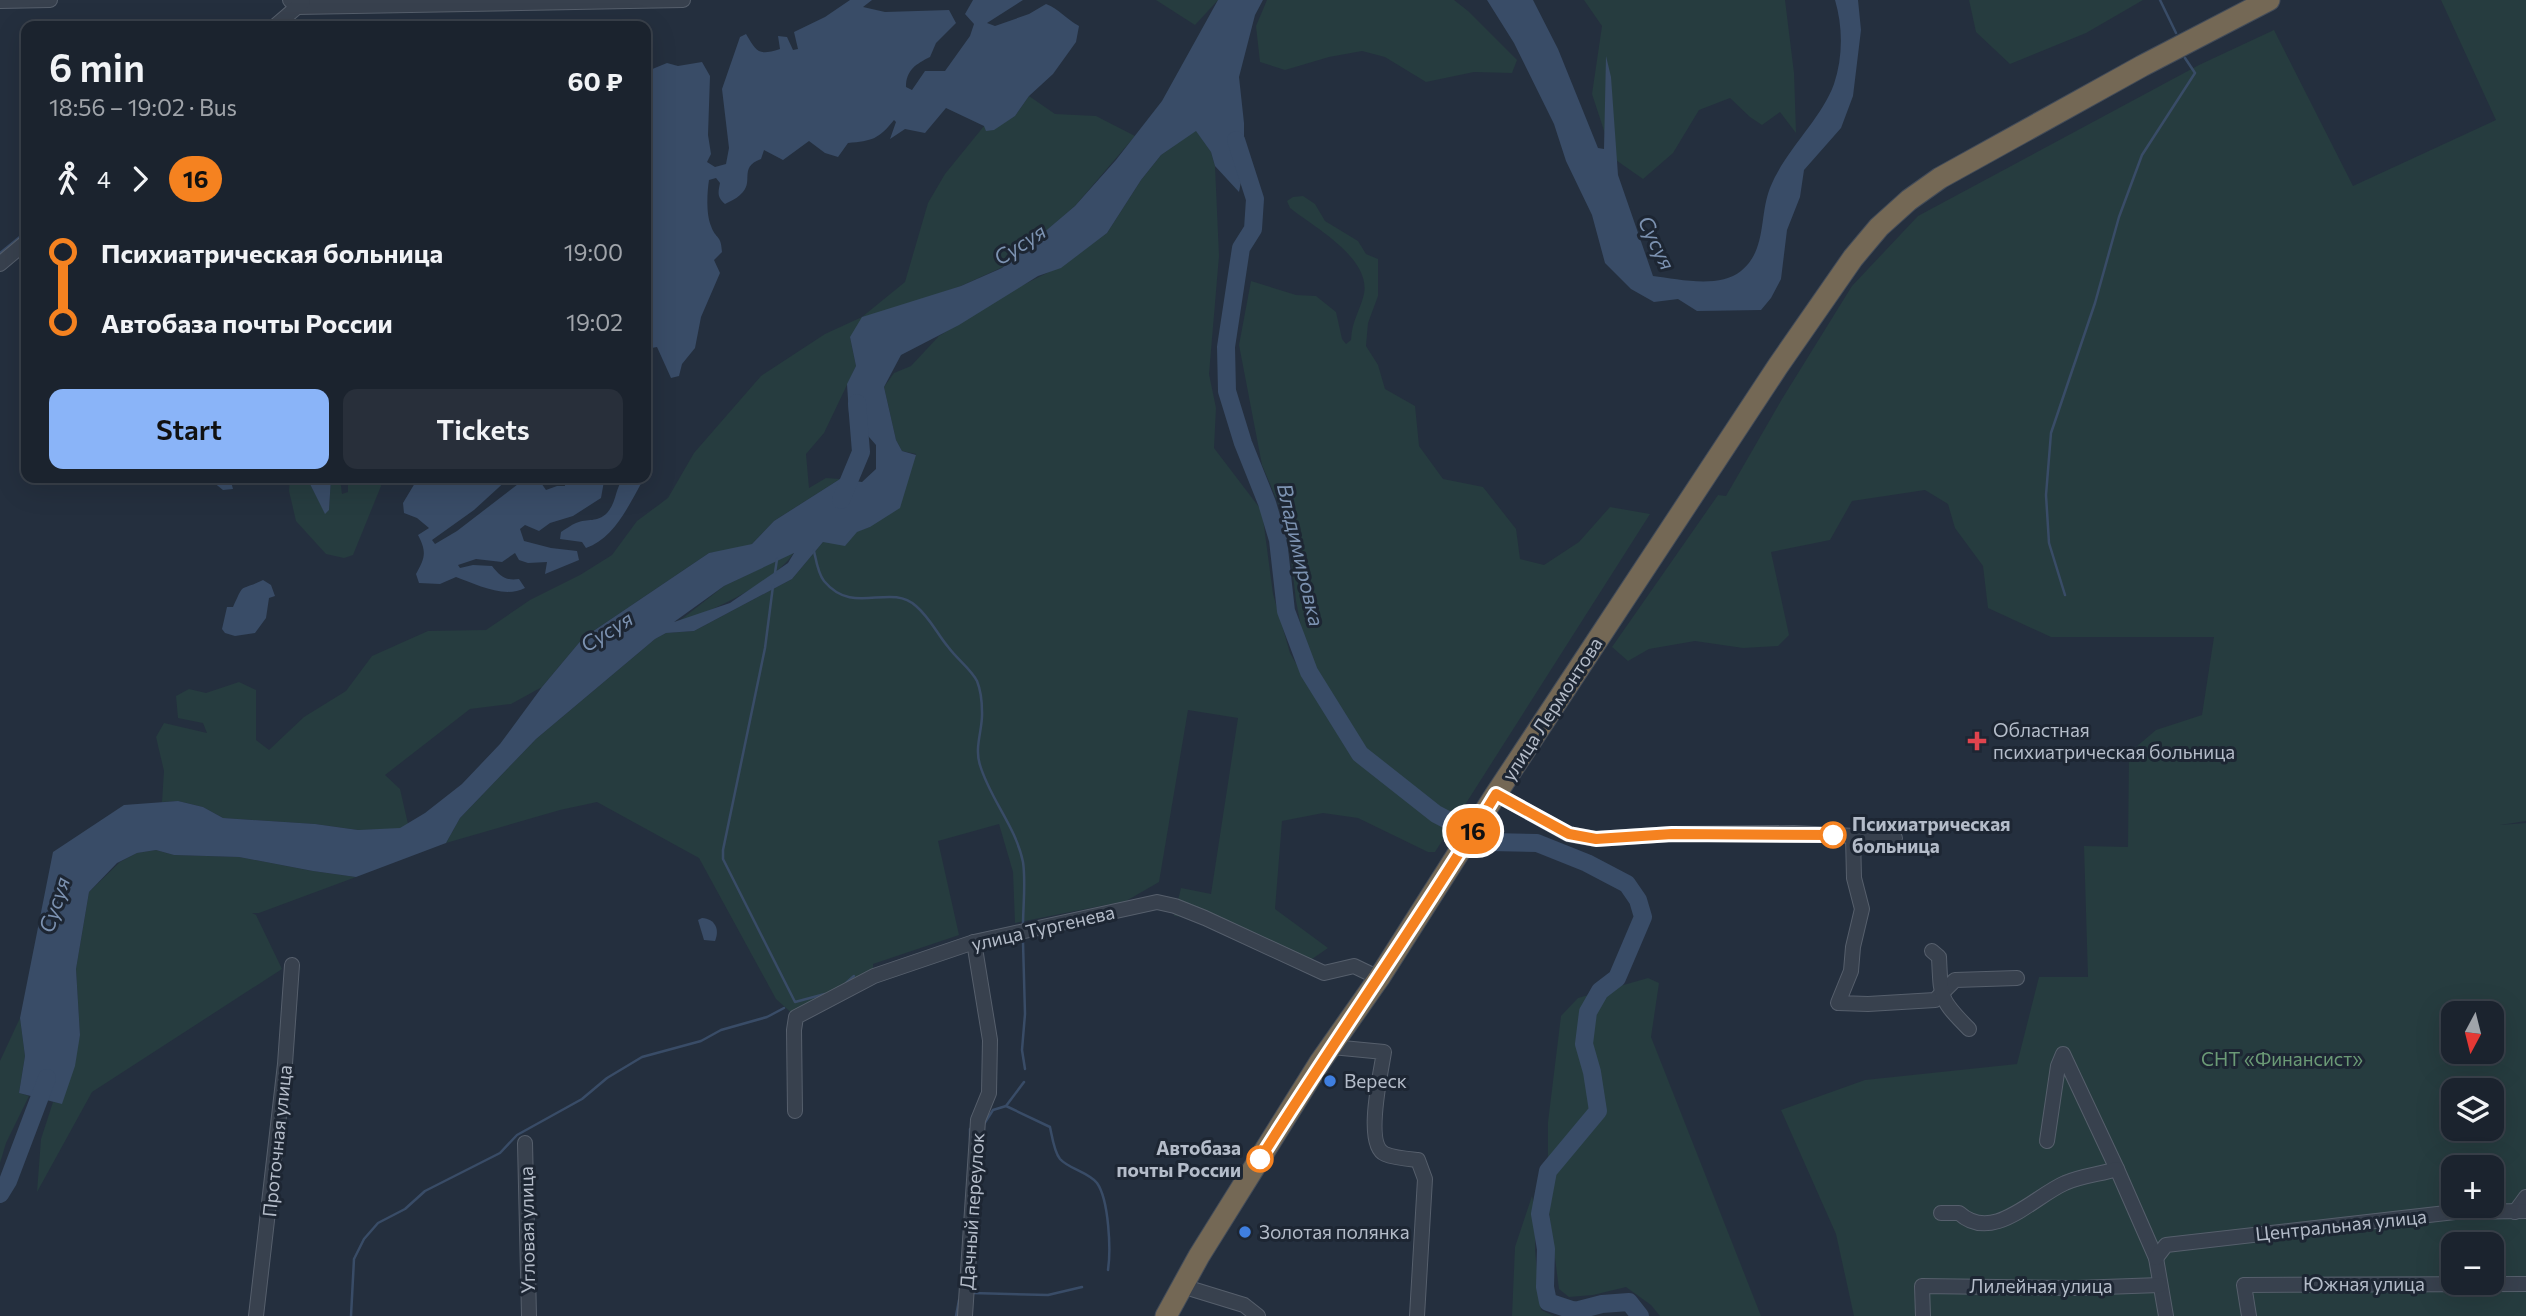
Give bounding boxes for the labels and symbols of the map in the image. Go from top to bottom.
water label: Сусуя [1634,211,1681,273]
water label: Сусуя [989,218,1050,270]
water label: Владимировка [1273,481,1330,629]
water label: Сусуя [575,605,637,656]
street label: улица Лермонтова [1497,633,1607,785]
place label: Областная психиатрическая больница [1993,718,2235,763]
marker: Областная психиатрическая больница [1967,731,1987,751]
line badge: 16 [1442,808,1504,854]
place label: Психиатрическая больница [1852,812,2011,857]
marker: Психиатрическая больница [1820,822,1846,848]
water label: Сусуя [33,874,74,935]
street label: улица Тургенева [969,900,1117,955]
north arrow [2441,1001,2504,1064]
park label: СНТ «Финансист» [2201,1047,2363,1070]
street label: Проточная улица [257,1064,296,1218]
place label: Вереск [1344,1069,1407,1092]
marker: Вереск [1322,1073,1338,1089]
street label: Дачный переулок [955,1132,988,1290]
place label: Автобаза почты России [1116,1136,1241,1181]
marker: Автобаза почты России [1247,1146,1273,1172]
street label: Угловая улица [514,1166,539,1294]
street label: Центральная улица [2254,1204,2428,1245]
place label: Золотая полянка [1259,1220,1410,1243]
marker: Золотая полянка [1237,1224,1253,1240]
street label: Южная улица [2303,1272,2425,1295]
street label: Лилейная улица [1969,1274,2113,1297]

